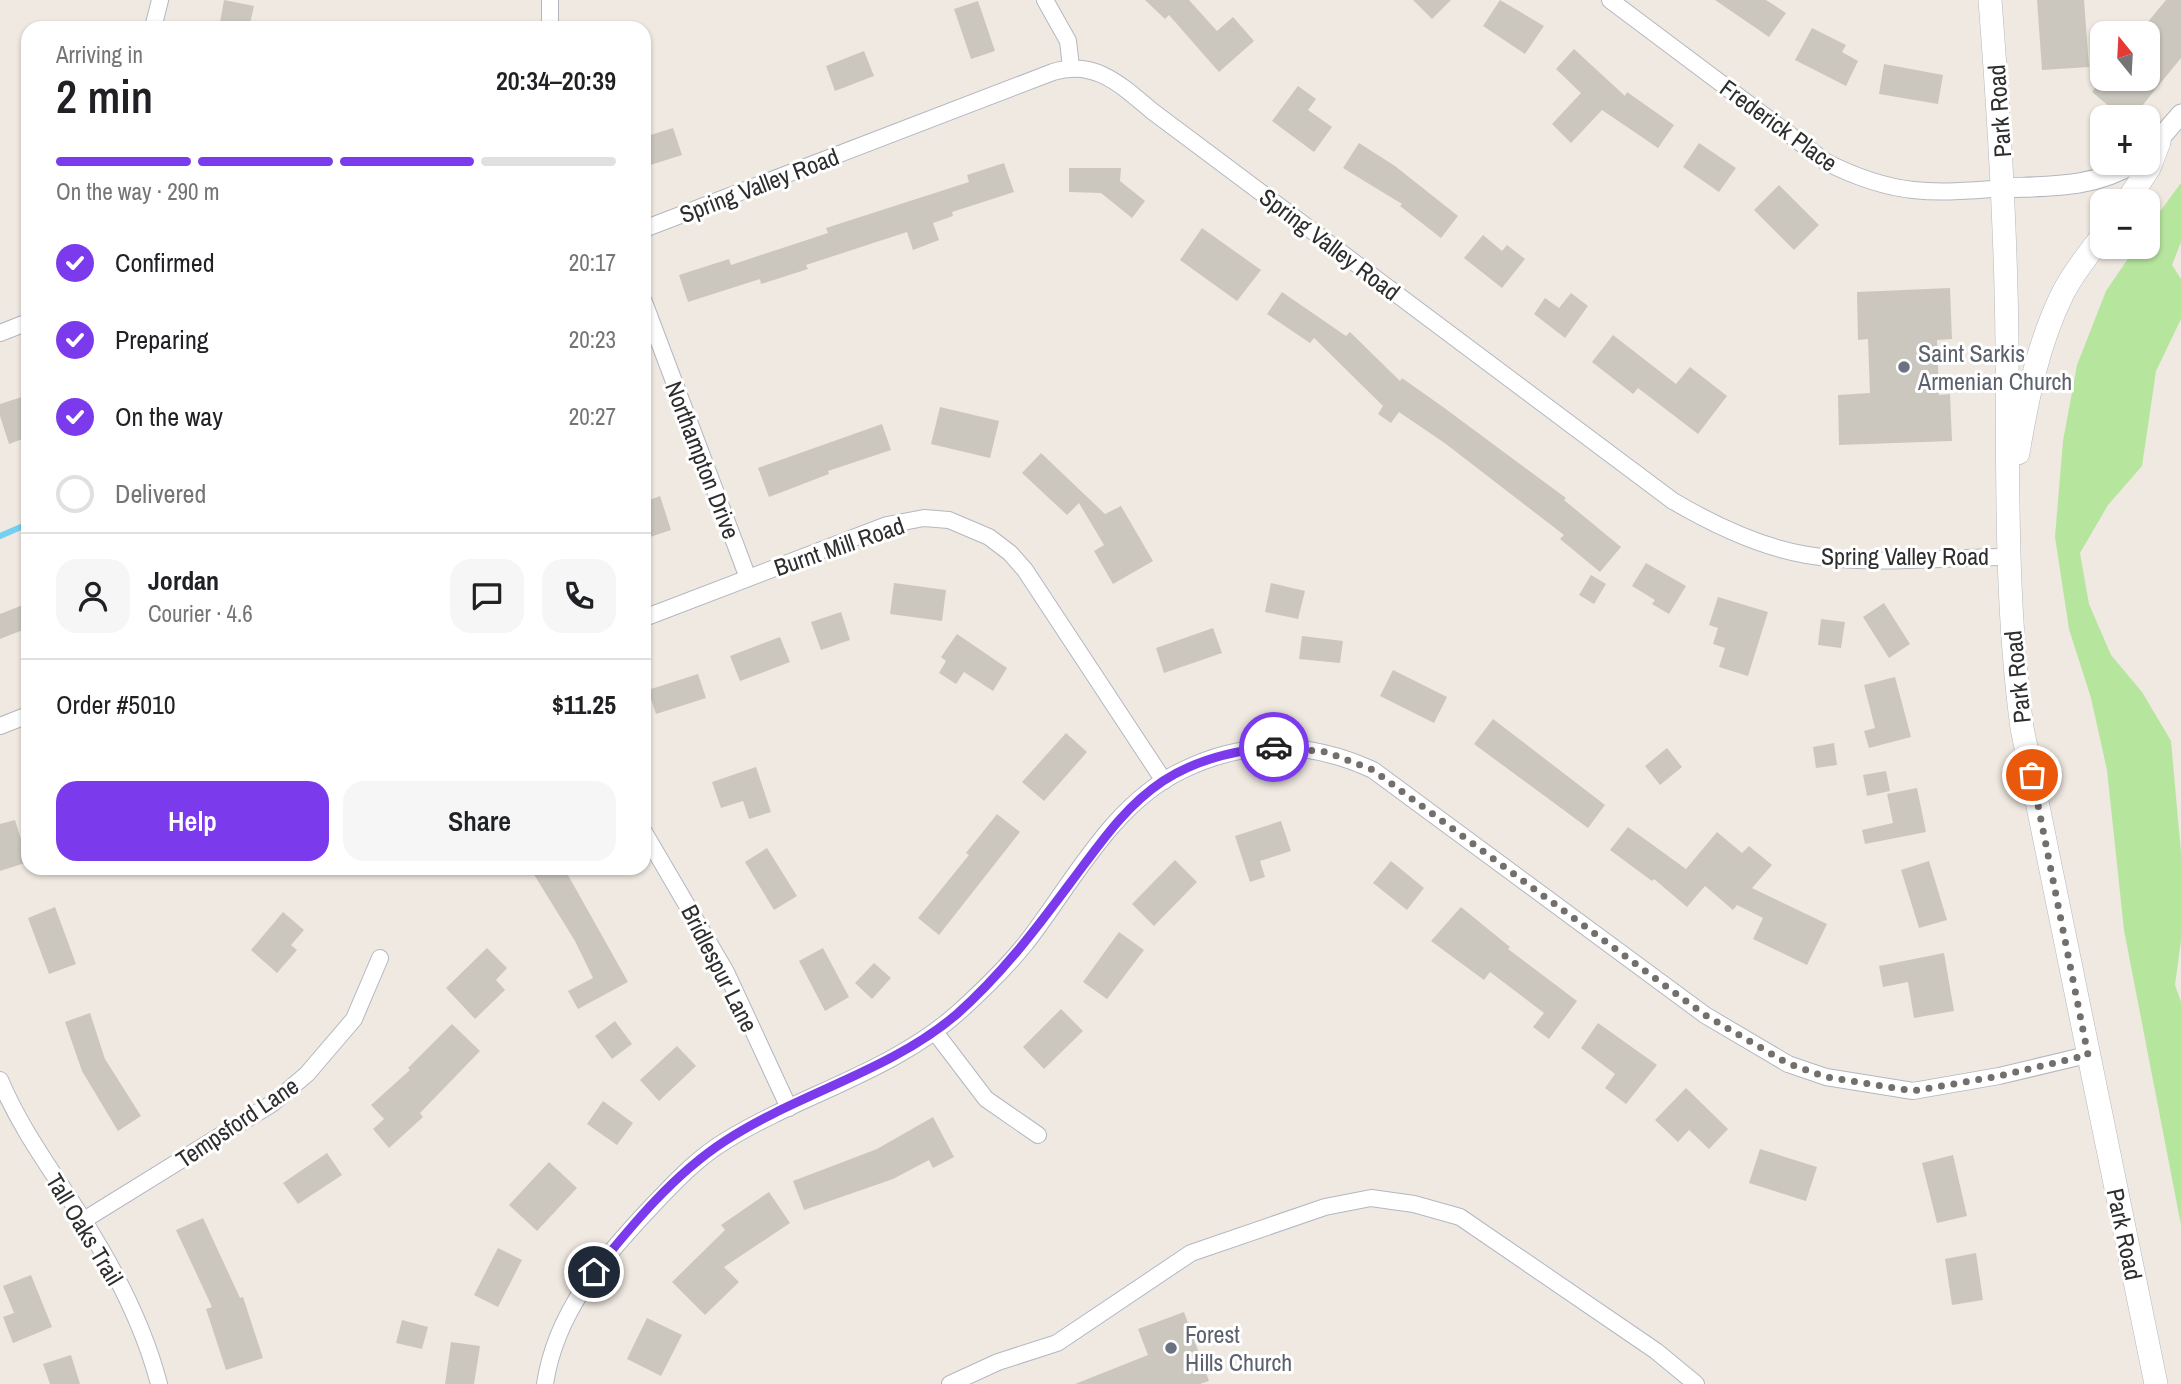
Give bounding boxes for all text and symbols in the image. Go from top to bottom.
north arrow [2090,21,2160,91]
map controls [2090,21,2160,259]
text: Arriving in [56,39,143,70]
text: 20:34–20:39 [496,63,616,98]
street label: Park Road [1980,64,2018,158]
text: 2 min [56,65,153,127]
street label: Frederick Place [1714,72,1844,178]
button: + [2090,105,2160,175]
street label: Spring Valley Road [675,140,843,230]
text: On the way · 290 m [56,176,220,207]
street label: Spring Valley Road [1253,181,1407,307]
button: − [2090,189,2160,259]
icon: check [56,244,94,282]
text: Confirmed [115,245,215,280]
text: 20:17 [569,247,616,278]
icon: check [56,321,94,359]
text: Preparing [115,322,209,357]
text: 20:23 [569,324,616,355]
place label: Saint Sarkis Armenian Church [1917,337,2072,397]
marker: Saint Sarkis Armenian Church [1896,359,1912,375]
street label: Northampton Drive [658,377,748,543]
icon: check [56,398,94,436]
text: On the way [115,399,223,434]
text: 20:27 [569,401,616,432]
text: Delivered [115,476,206,511]
street label: Burnt Mill Road [770,509,908,583]
street label: Spring Valley Road [1821,540,1989,572]
button: person [56,559,130,633]
button: chat [450,559,524,633]
button: phone [542,559,616,633]
text: Jordan [148,563,219,598]
text: Courier · 4.6 [148,598,253,629]
street label: Park Road [1996,629,2038,725]
text: Order #5010 [56,687,176,722]
text: $11.25 [552,687,616,722]
courier [1239,712,1309,782]
icon: car [1255,728,1293,766]
pin [2002,745,2062,805]
icon: bag [2013,756,2051,794]
button: Help [56,781,329,861]
button: Share [343,781,616,861]
street label: Bridlespur Lane [674,899,766,1037]
street label: Tempsford Lane [170,1069,304,1175]
street label: Tall Oaks Trail [39,1167,131,1291]
street label: Park Road [2100,1185,2150,1283]
pin [564,1242,624,1302]
icon: home [575,1253,613,1291]
place label: Forest Hills Church [1185,1318,1292,1378]
marker: Forest Hills Church [1163,1340,1179,1356]

